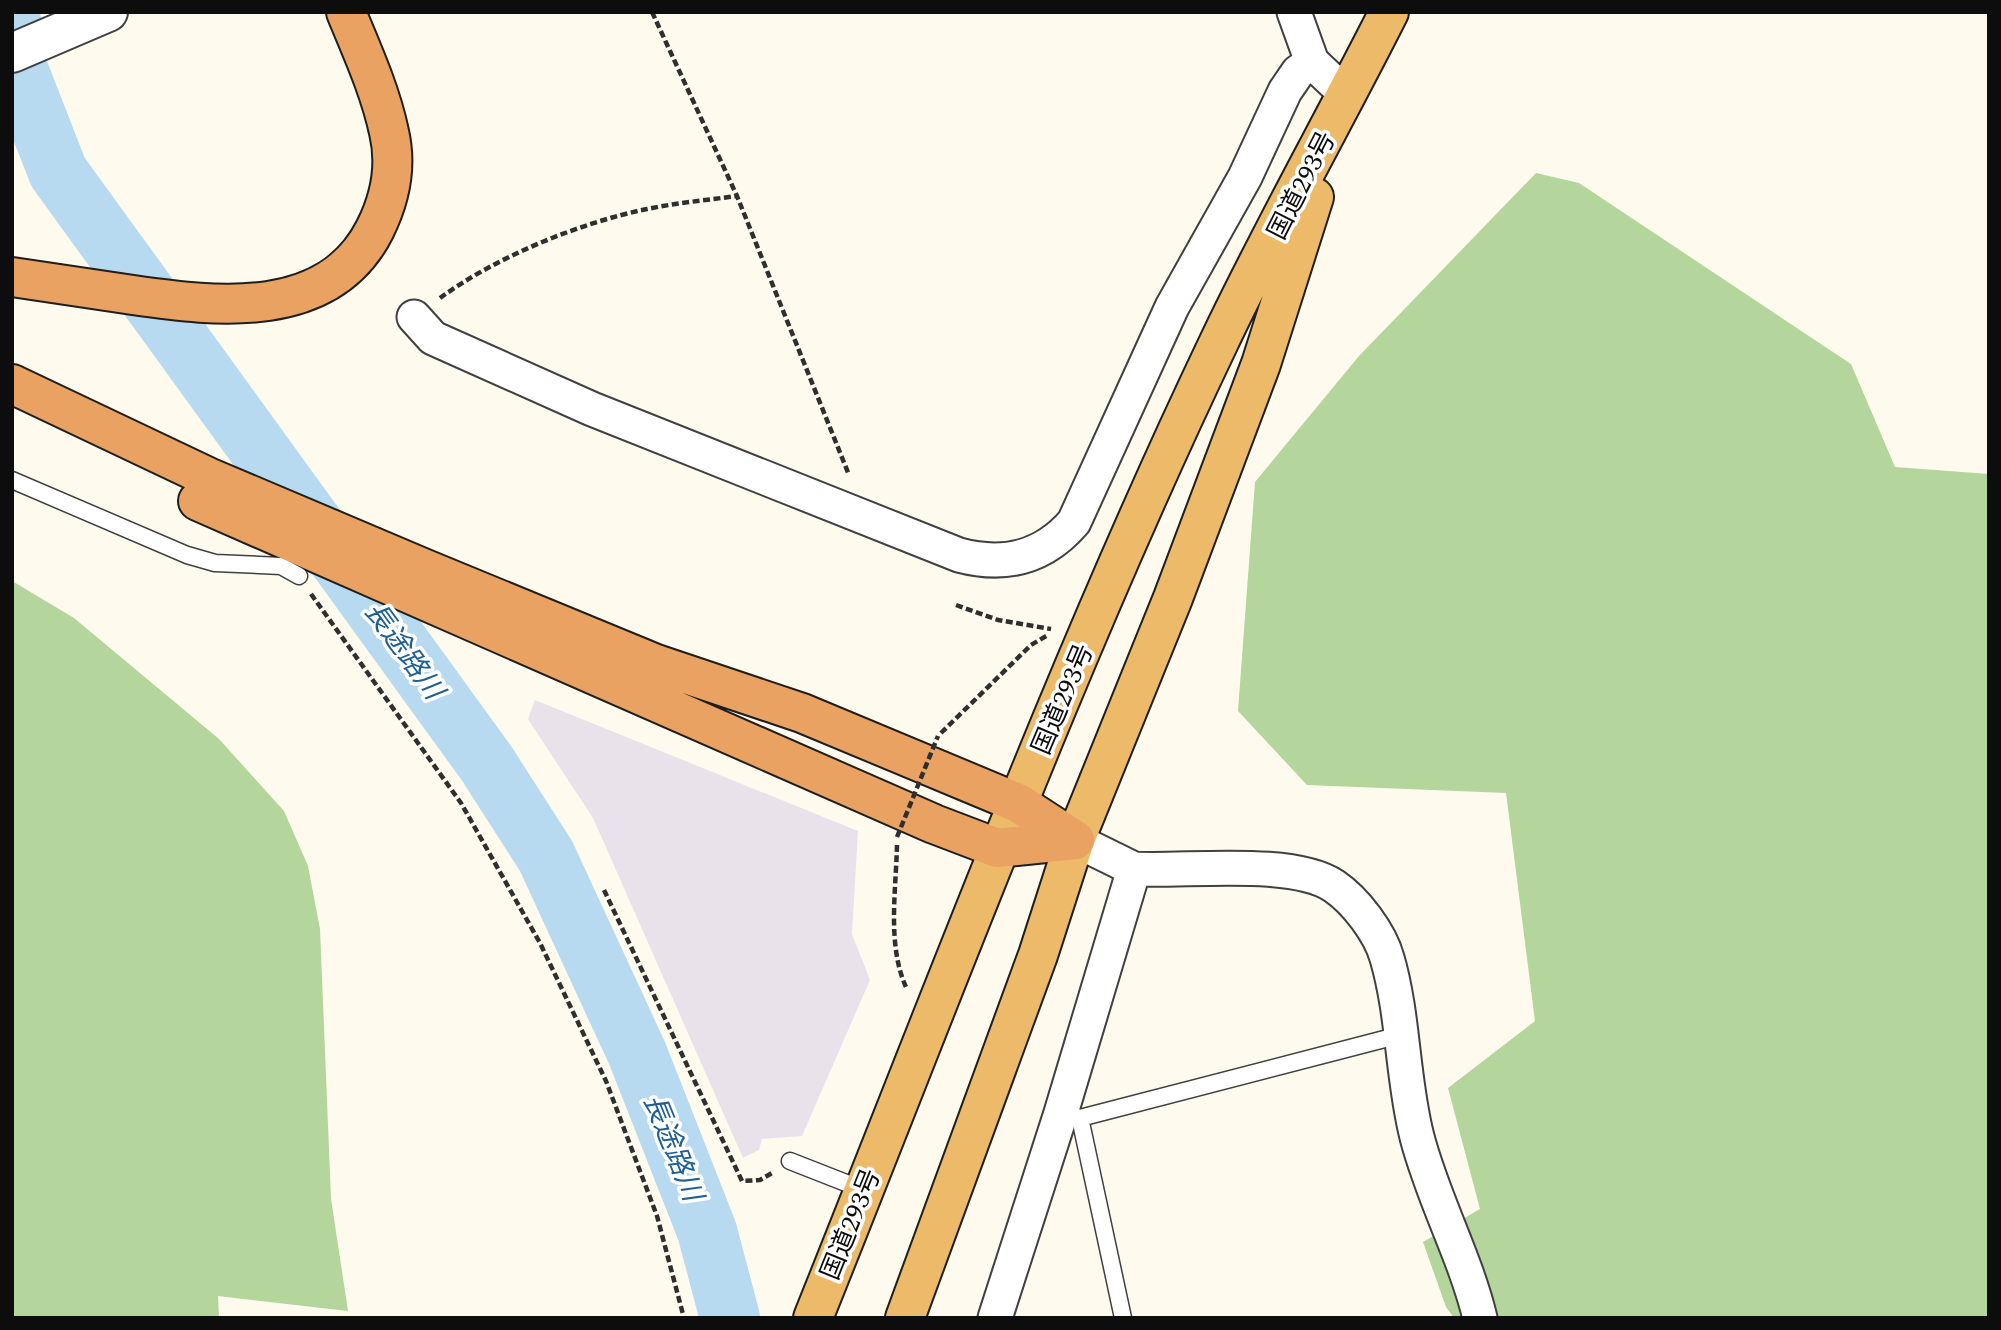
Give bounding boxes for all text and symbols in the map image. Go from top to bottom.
street label: 国道293号 [1258,124,1346,247]
water label: 長途路川 [353,593,456,711]
street label: 国道293号 [1022,638,1104,761]
water label: 長途路川 [632,1088,715,1210]
street label: 国道293号 [810,1163,891,1286]

